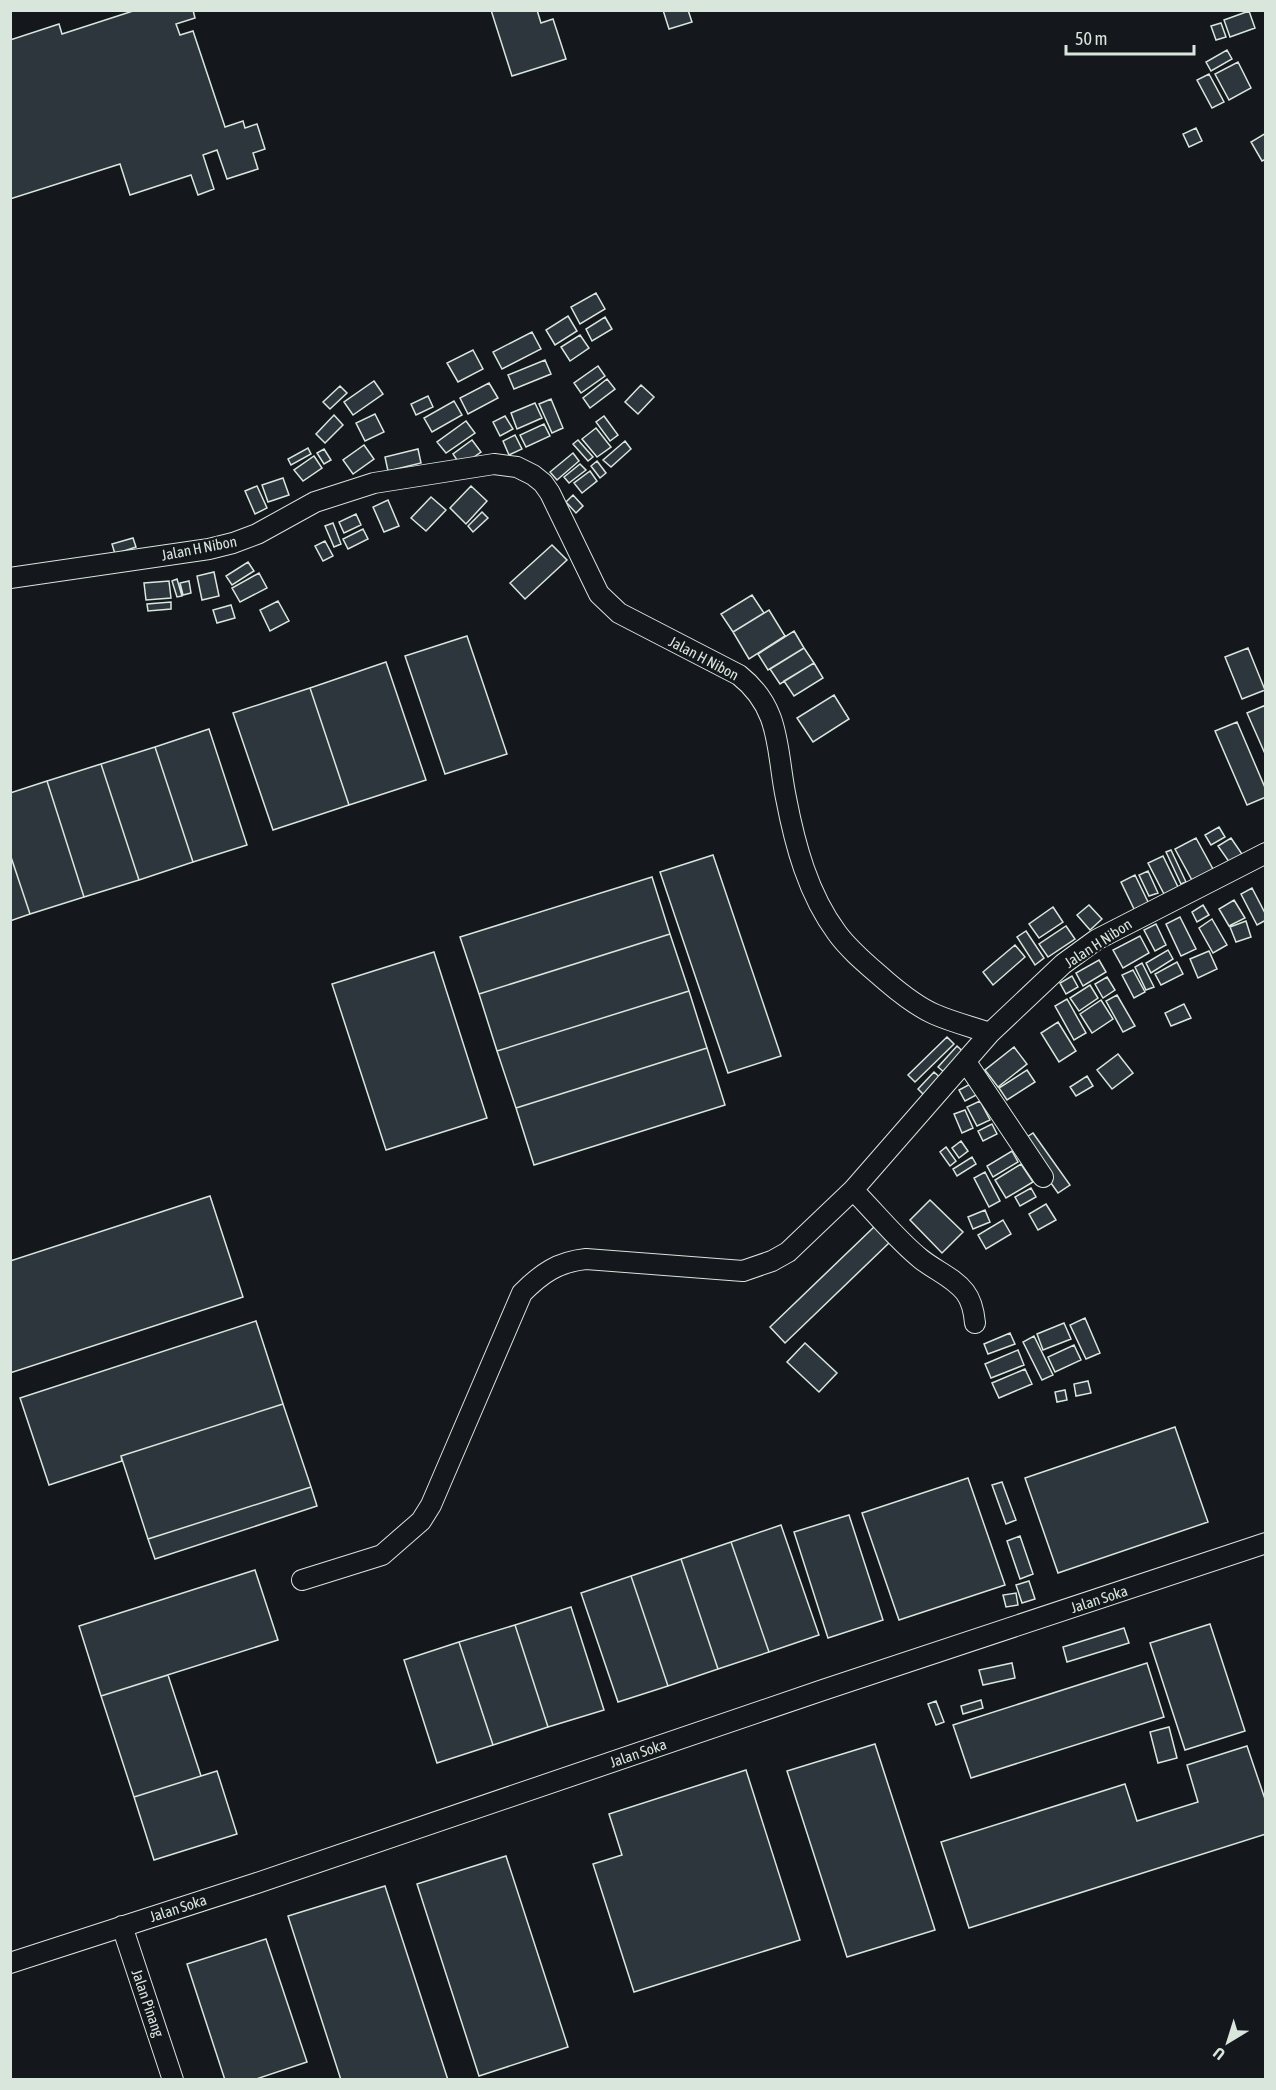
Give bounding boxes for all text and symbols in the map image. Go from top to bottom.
scale bar [1066,18,1194,56]
text: 50 m [1075,28,1107,49]
street label: Jalan H Nibon [160,532,238,564]
street label: Jalan H Nibon [666,633,742,683]
street label: Jalan H Nibon [1061,915,1135,971]
street label: Jalan Soka [1068,1582,1130,1616]
street label: Jalan Soka [607,1735,669,1771]
street label: Jalan Soka [147,1891,209,1925]
street label: Jalan Pinang [128,1967,168,2040]
north arrow [1198,2012,1258,2072]
text: U [1209,2044,1228,2064]

